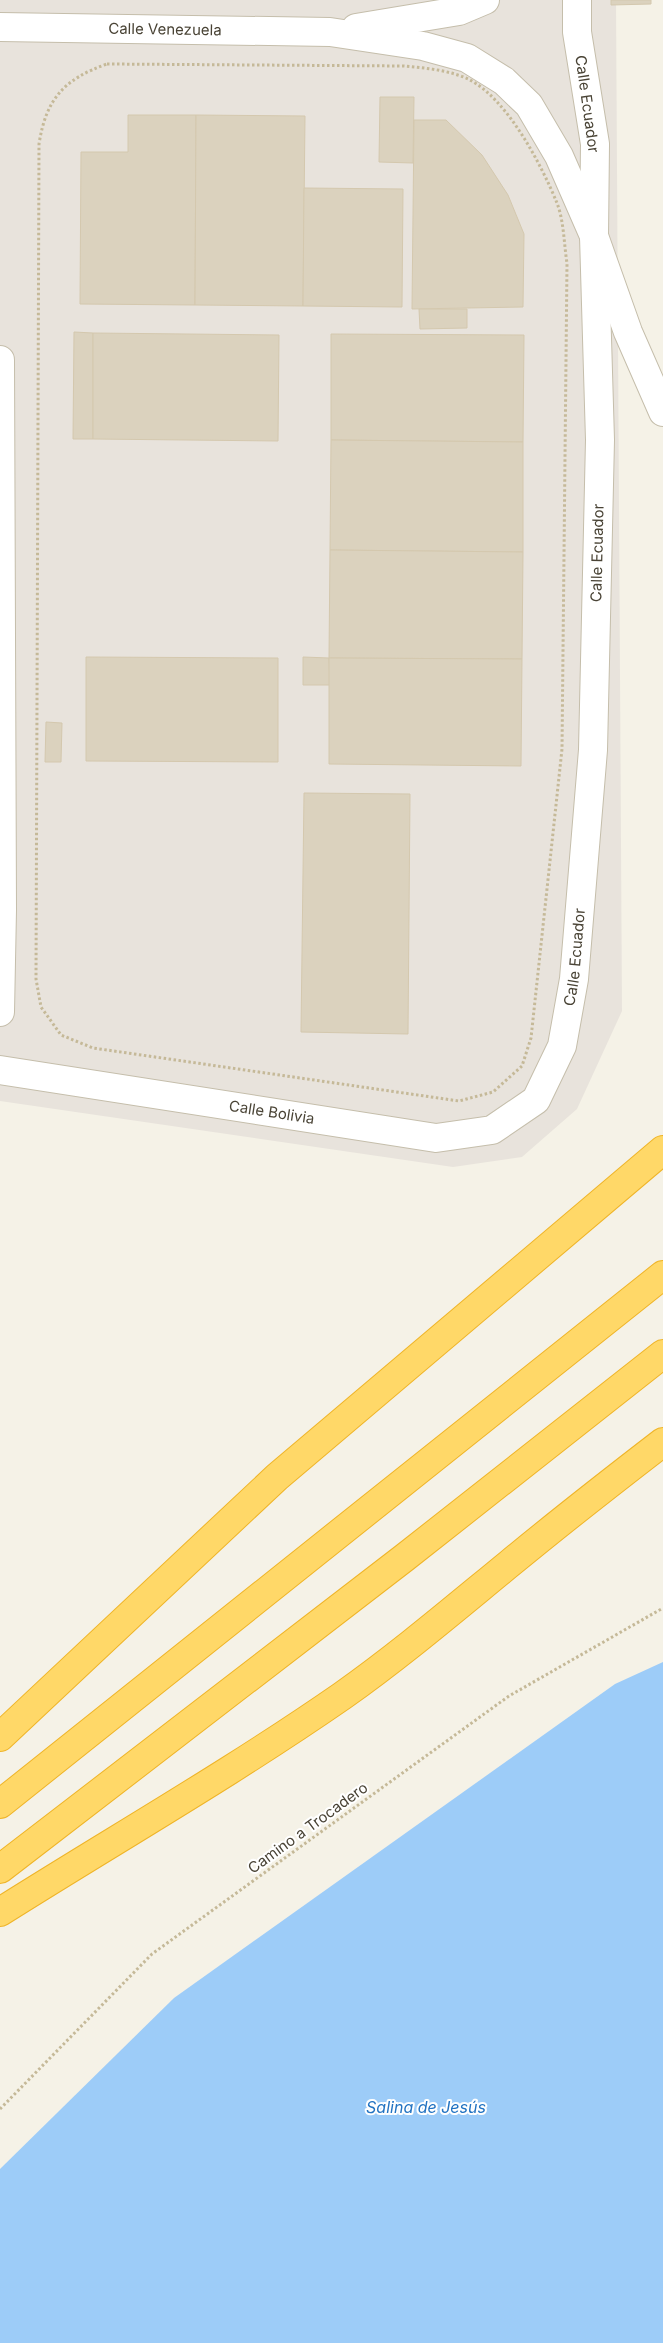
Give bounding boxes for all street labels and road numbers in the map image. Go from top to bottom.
street label: Calle Venezuela [108,19,222,39]
street label: Calle Ecuador [571,54,604,154]
street label: Calle Ecuador [586,503,608,602]
street label: Calle Ecuador [559,907,589,1007]
street label: Calle Bolivia [228,1096,316,1128]
street label: Camino a Trocadero [244,1778,371,1877]

